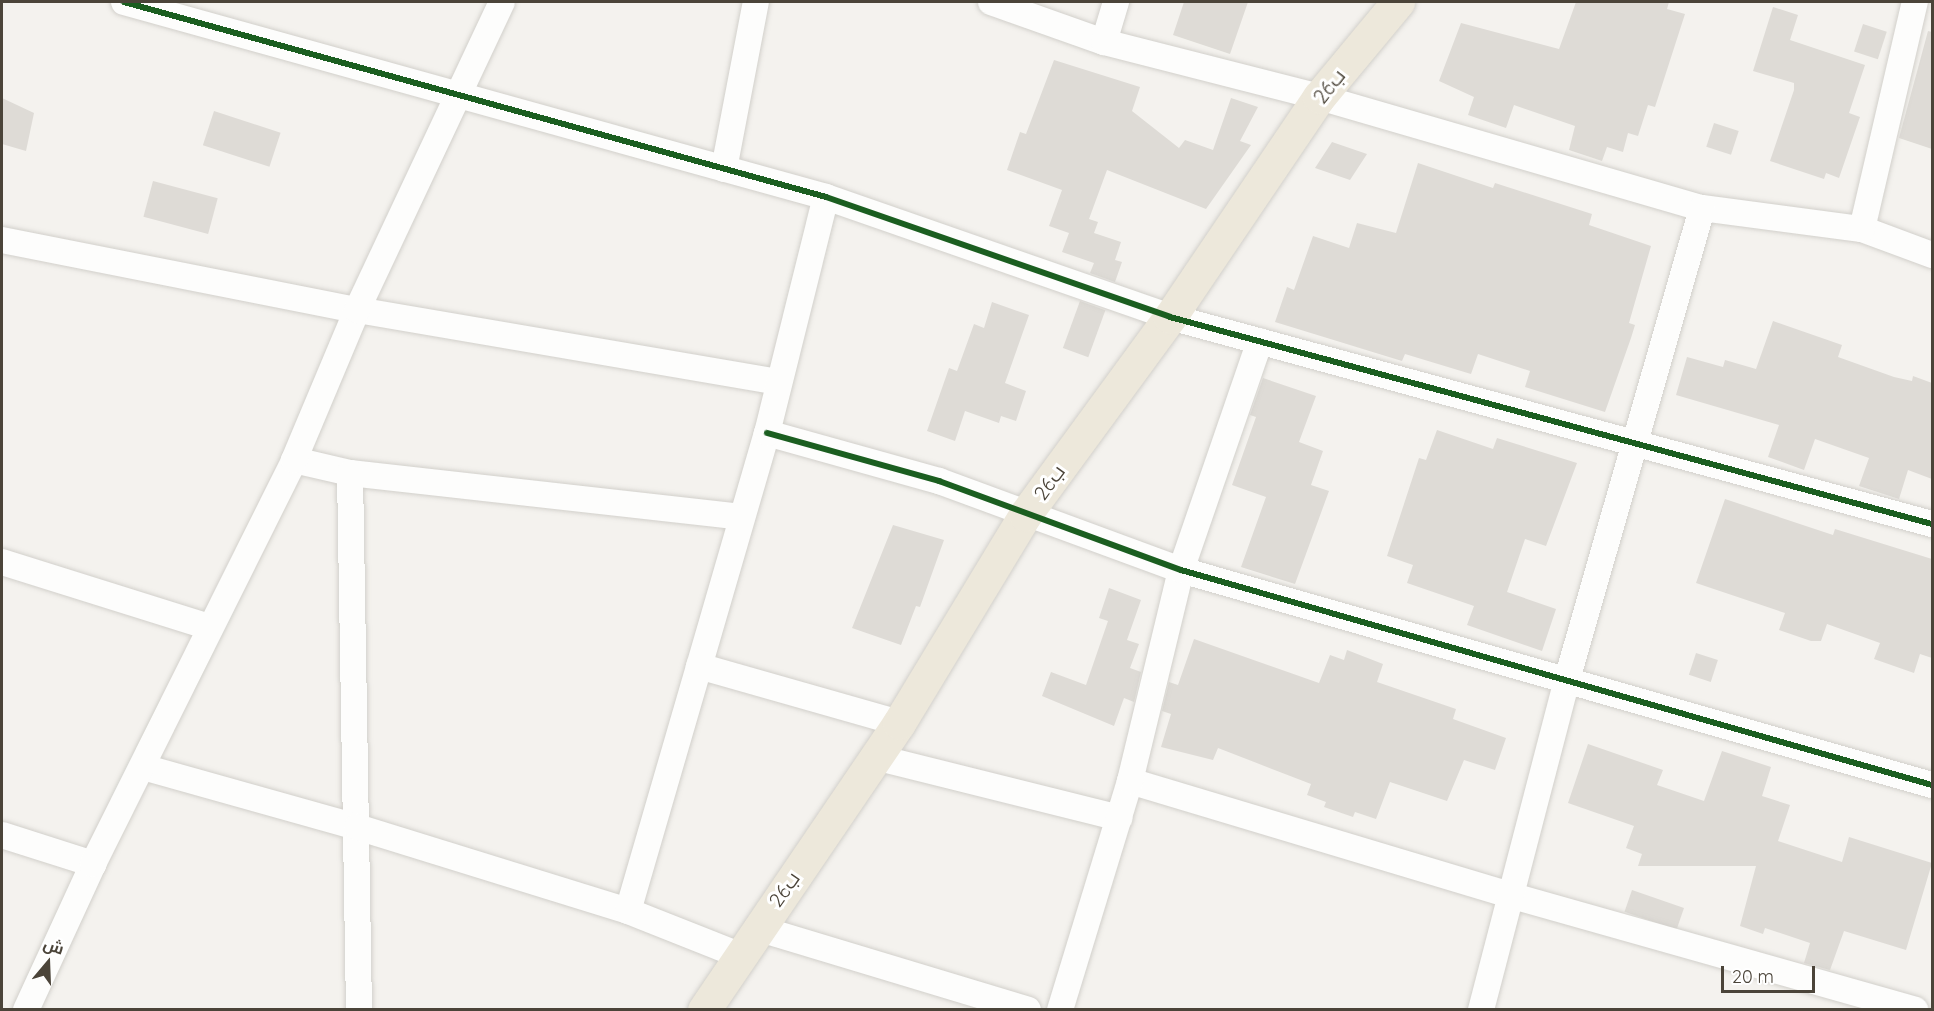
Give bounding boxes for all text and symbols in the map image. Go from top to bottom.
street label: 26ب [1308,64,1350,108]
street label: 26ب [1028,460,1070,504]
street label: 26ب [763,867,805,911]
north arrow [18,933,78,993]
text: ش [41,933,67,959]
scale bar [1724,954,1818,992]
text: 20 m [1732,965,1774,988]

